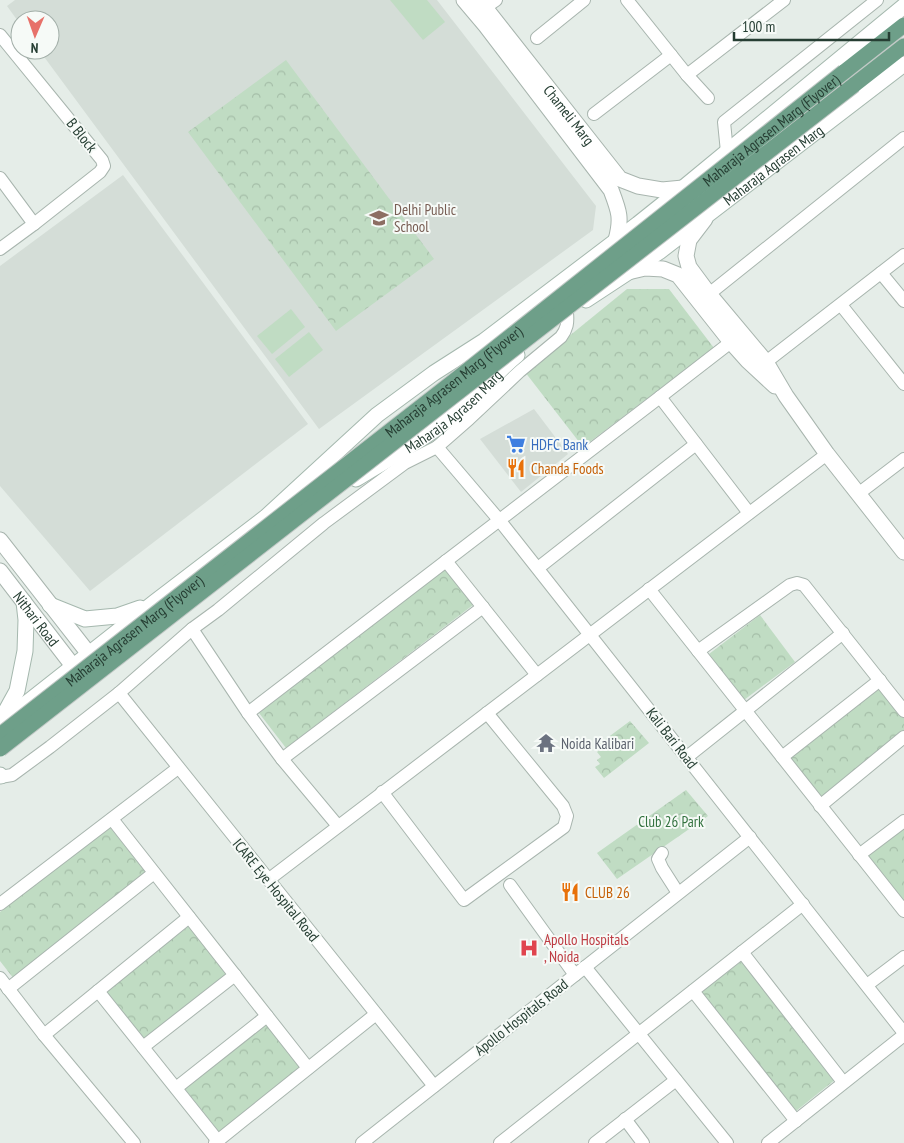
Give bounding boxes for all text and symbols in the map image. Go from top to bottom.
north arrow [10,10,60,60]
scale bar [734,10,889,42]
text: 100 m [742,17,775,36]
text: N [30,39,39,57]
street label: Maharaja Agrasen Marg (Flyover) [699,71,843,189]
street label: Chameli Marg [540,81,599,149]
street label: B Block [63,114,102,156]
street label: Maharaja Agrasen Marg [720,121,828,209]
place label: Delhi Public School [394,200,457,236]
school or university icon: Delhi Public School [368,207,390,229]
street label: Maharaja Agrasen Marg (Flyover) [381,322,525,440]
street label: Maharaja Agrasen Marg [399,364,505,454]
supermarket icon: HDFC Bank [505,433,527,455]
place label: HDFC Bank [531,435,588,454]
restaurant icon: Chanda Foods [505,457,527,479]
place label: Chanda Foods [531,459,603,478]
street label: Maharaja Agrasen Marg (Flyover) [61,571,207,690]
street label: Nithari Road [9,587,64,650]
street label: Kali Bari Road [642,704,702,772]
temple icon: Noida Kalibari [535,732,557,754]
place label: Noida Kalibari [561,734,634,753]
park label: Club 26 Park [638,812,704,831]
street label: ICARE Eye Hospital Road [229,835,323,945]
restaurant icon: CLUB 26 [559,881,581,903]
place label: CLUB 26 [585,883,630,902]
place label: Apollo Hospitals , Noida [544,930,629,966]
hospital icon: Apollo Hospitals , Noida [518,937,540,959]
street label: Apollo Hospitals Road [470,975,572,1059]

